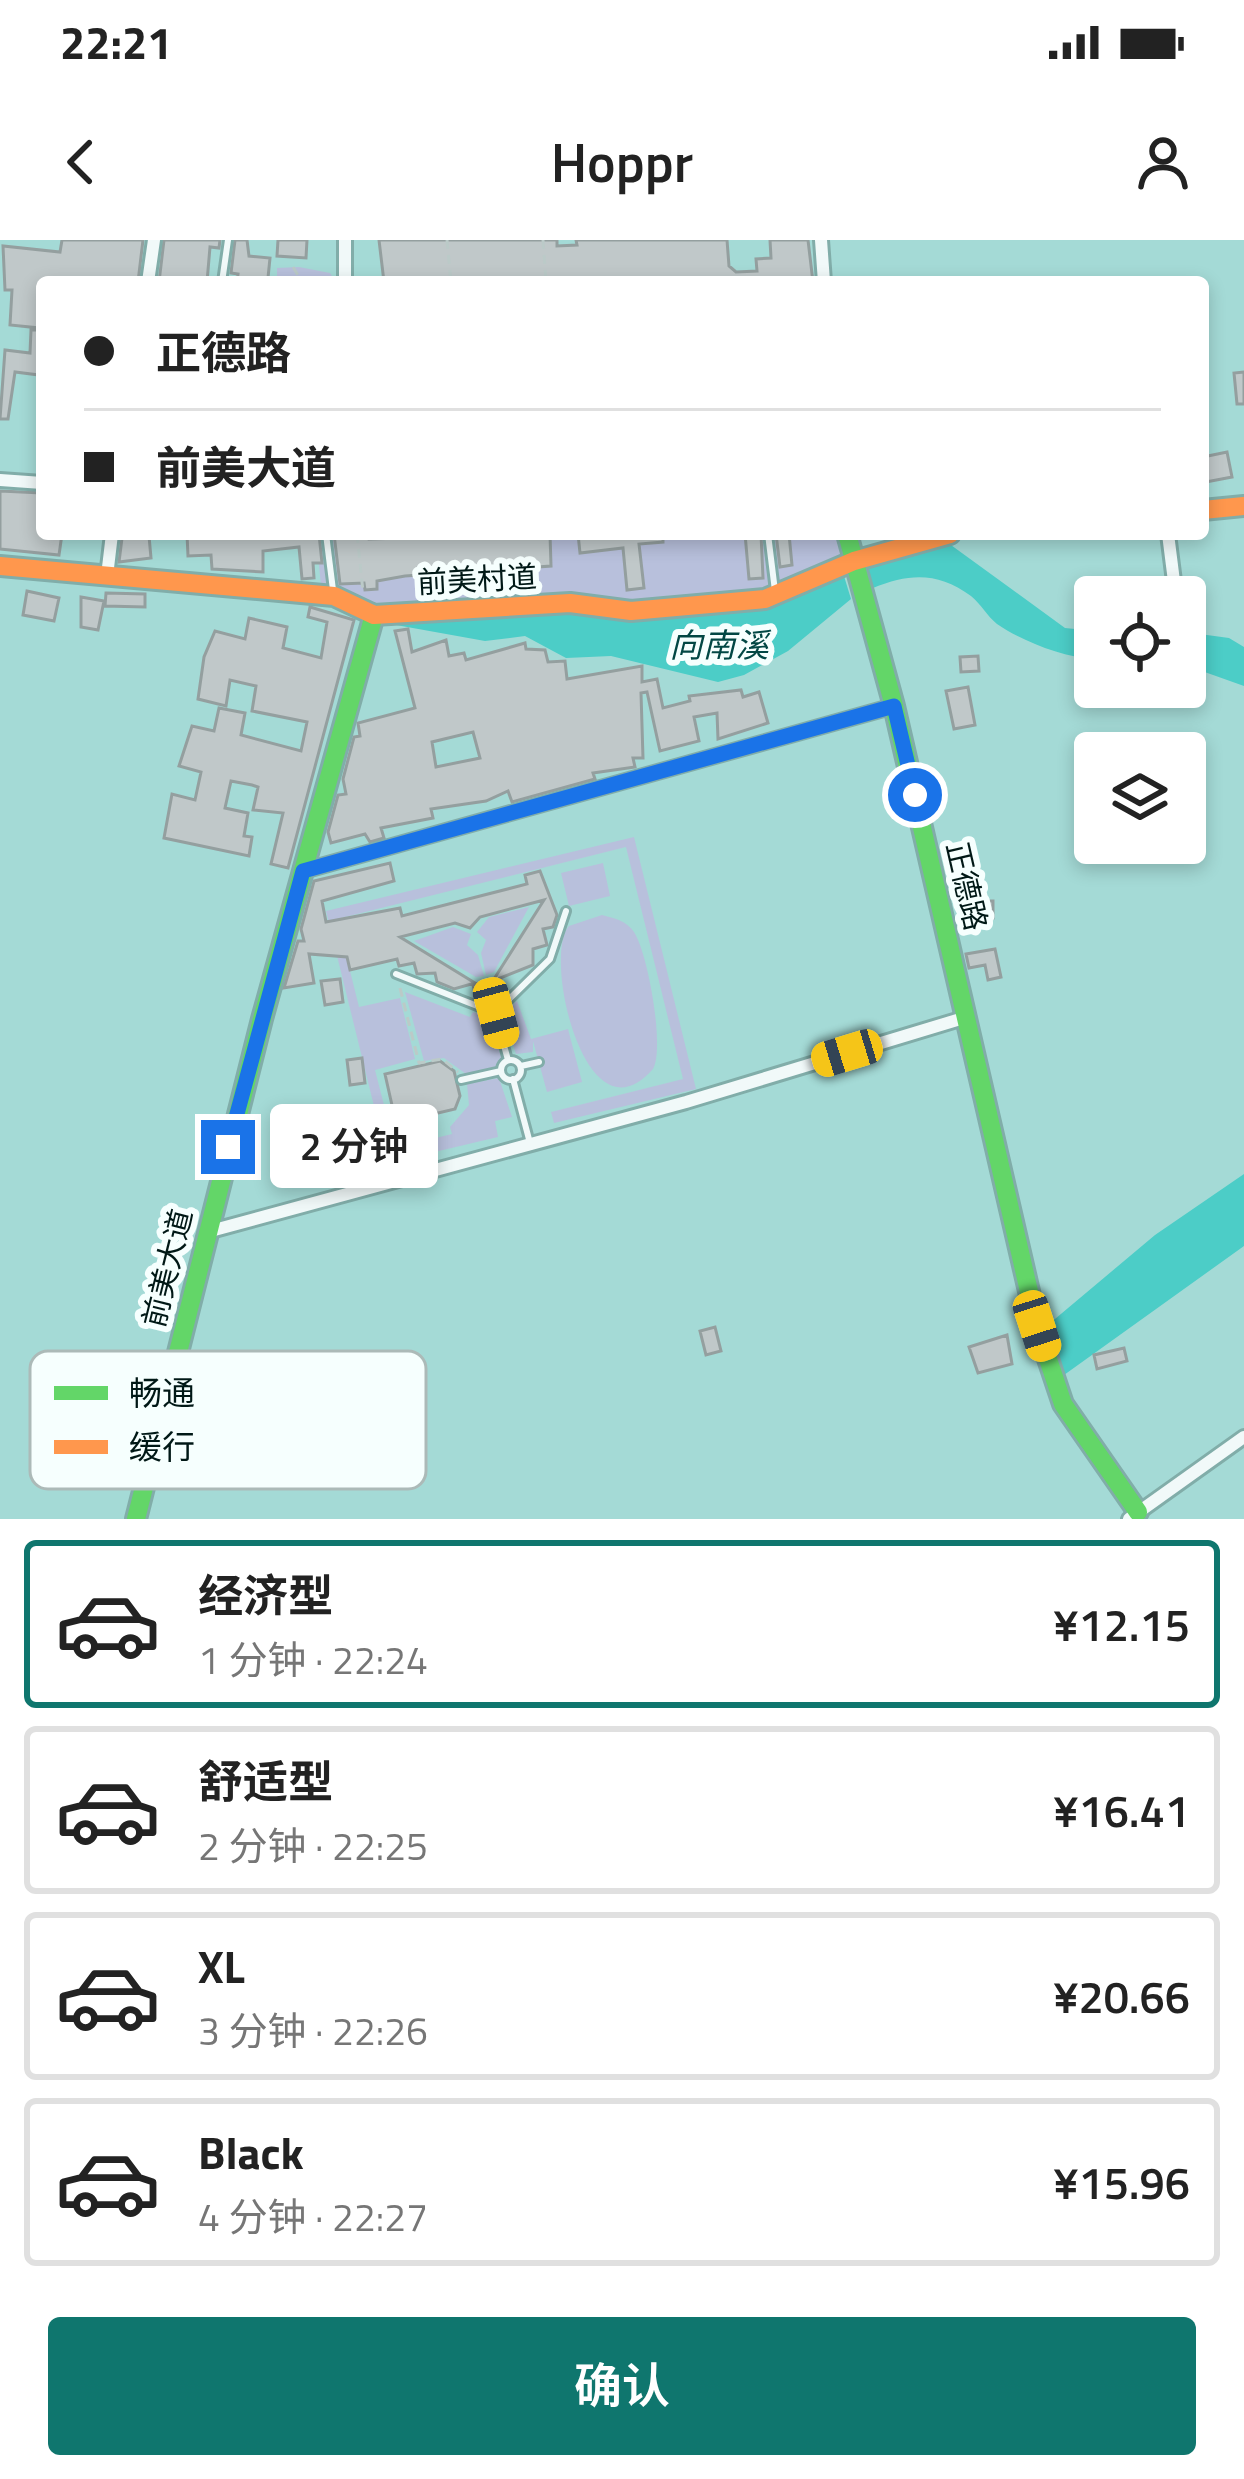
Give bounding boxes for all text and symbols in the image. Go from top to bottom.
text: 22:21 [60,8,172,76]
text: Hoppr [551,121,693,203]
icon: back [48,129,114,195]
icon: person [1130,129,1196,195]
text: 正德路 [156,318,291,386]
text: 前美大道 [156,433,336,501]
street label: 前美村道 [416,553,538,605]
map controls [1074,576,1206,864]
button: locate [1074,576,1206,708]
water label: 向南溪 [670,620,772,670]
button: layers [1074,732,1206,864]
route start [888,768,942,822]
street label: 正德路 [934,837,1000,935]
car [469,974,523,1052]
car [807,1025,887,1081]
callout: 2 分钟 [270,1105,438,1189]
text: 2 分钟 [300,1116,408,1175]
route end [201,1120,255,1174]
street label: 前美大道 [130,1204,204,1332]
car [1009,1286,1065,1366]
legend [30,1351,426,1489]
text: 畅通 [129,1368,195,1418]
text: 缓行 [129,1422,195,1472]
text: 经济型 [198,1561,333,1629]
icon: car [54,1570,162,1678]
text: ¥12.15 [1053,1590,1190,1658]
text: 1 分钟 · 22:24 [198,1630,428,1689]
text: 舒适型 [198,1747,333,1815]
icon: car [54,1756,162,1864]
text: ¥16.41 [1053,1776,1190,1844]
text: 2 分钟 · 22:25 [198,1816,428,1875]
text: XL [198,1932,245,2000]
icon: car [54,1942,162,2050]
text: ¥20.66 [1053,1962,1190,2030]
text: 3 分钟 · 22:26 [198,2001,428,2060]
text: Black [198,2118,304,2186]
icon: car [54,2128,162,2236]
text: ¥15.96 [1053,2148,1190,2216]
text: 4 分钟 · 22:27 [198,2187,428,2246]
button: 确认 [48,2317,1196,2455]

